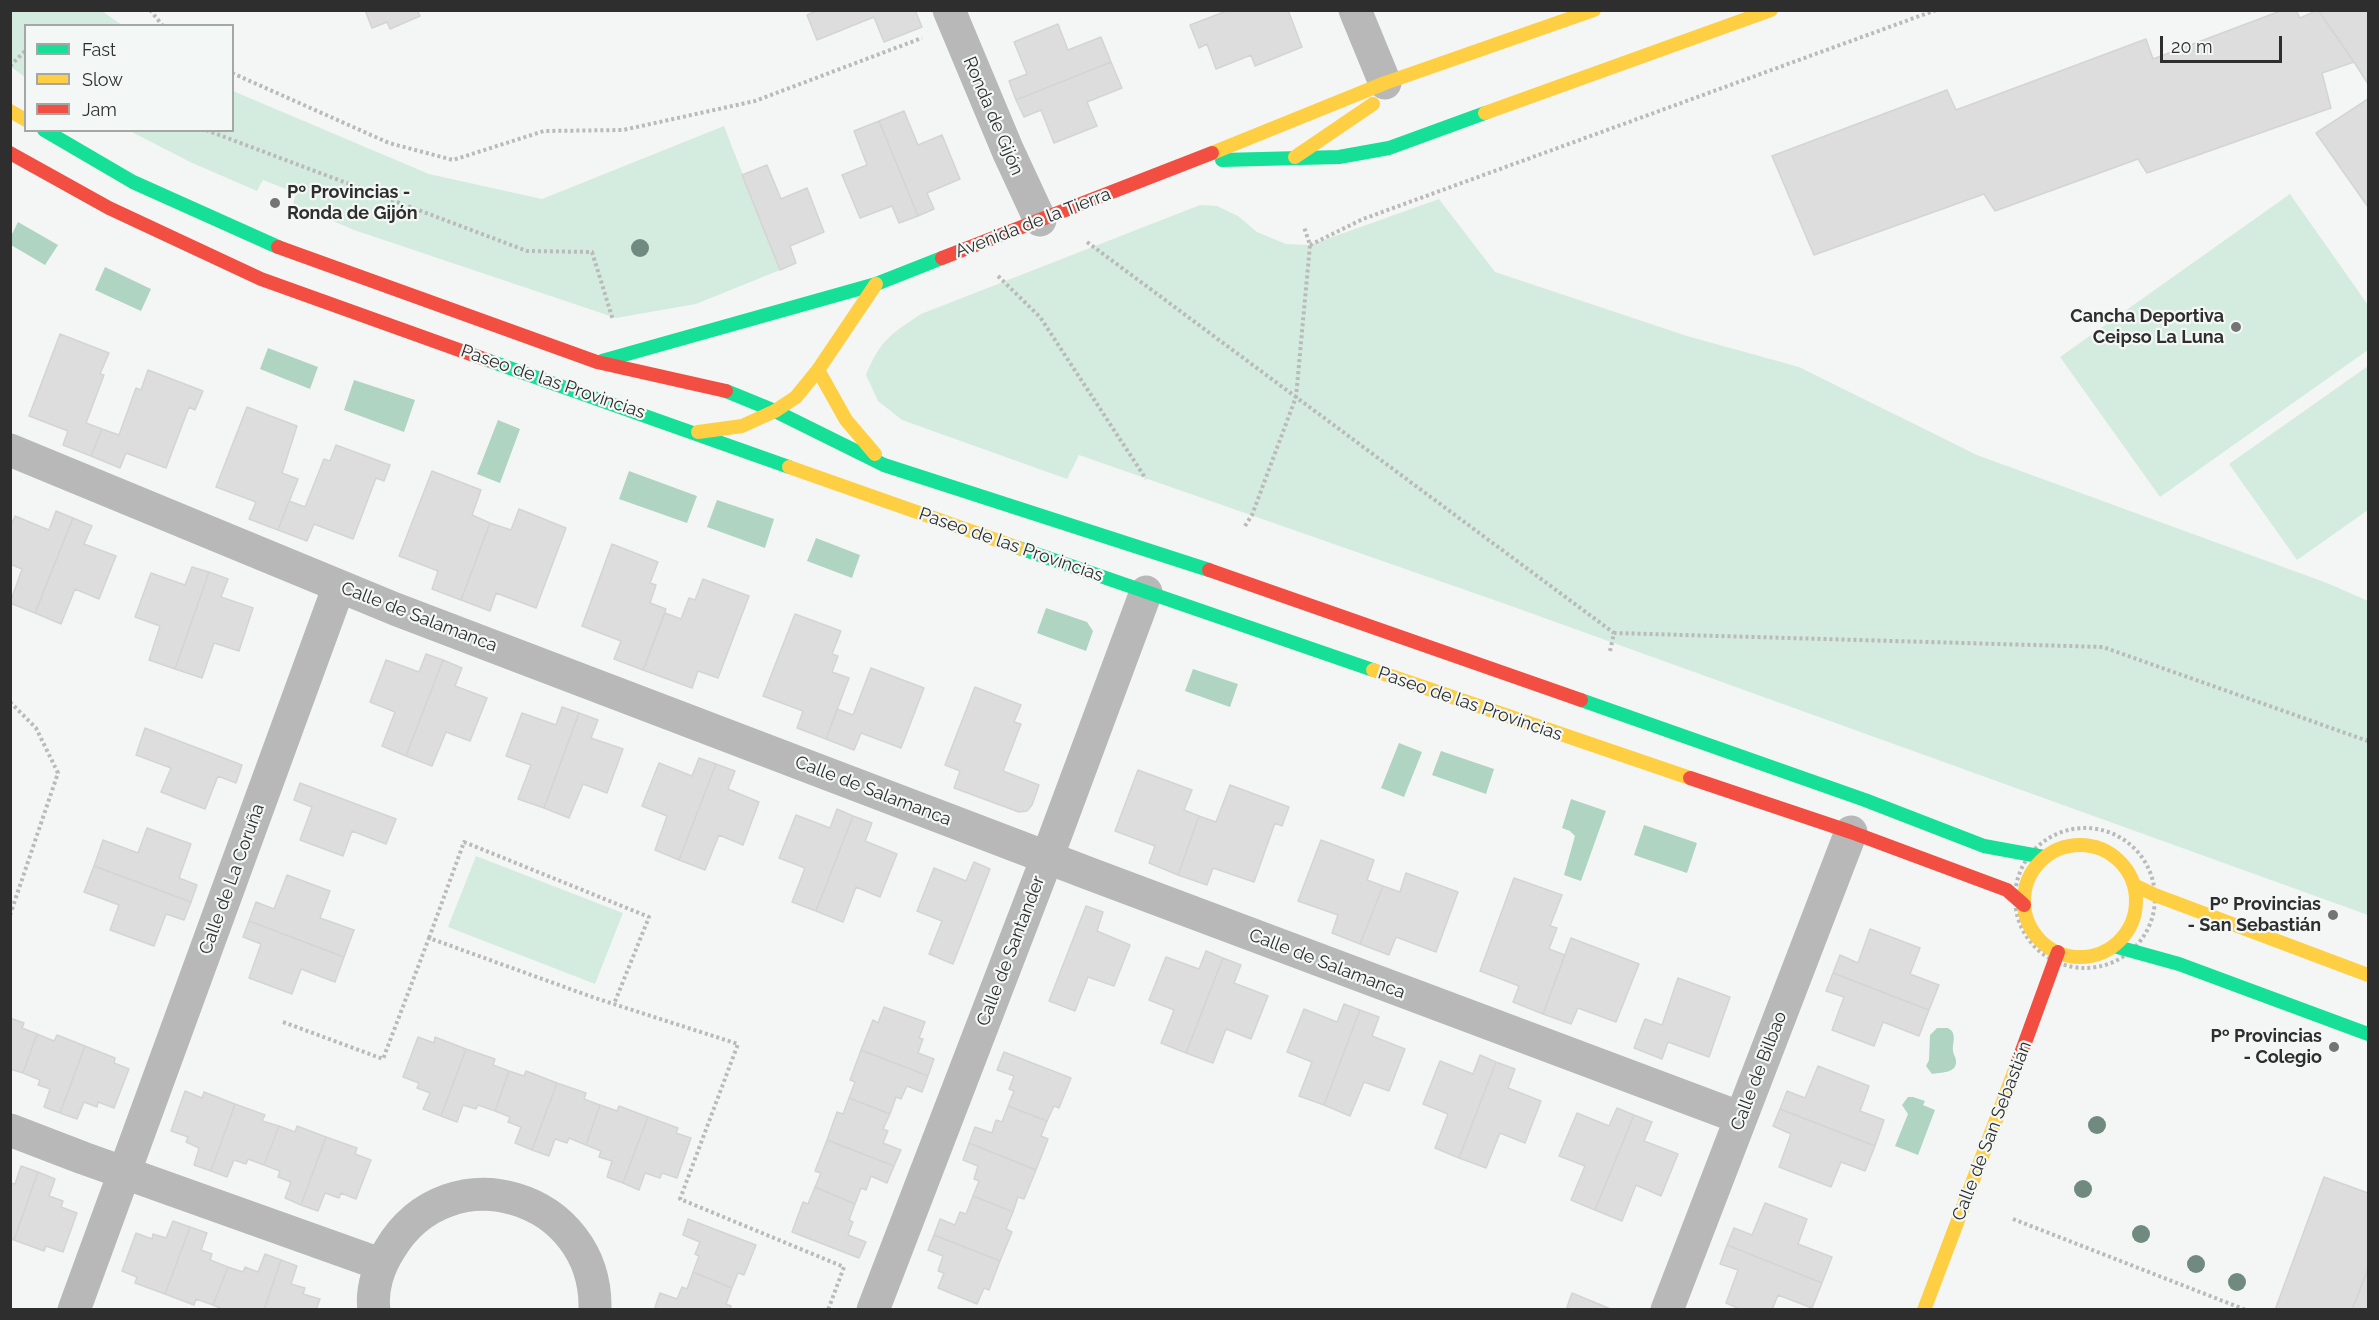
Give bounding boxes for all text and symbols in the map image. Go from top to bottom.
legend [24,24,234,132]
scale bar [2163,24,2284,62]
text: 20 m [2171,36,2213,57]
text: Fast [82,39,116,60]
street label: Ronda de Gijón [958,53,1028,179]
text: Slow [82,69,123,90]
text: Jam [82,99,117,120]
place label: Pº Provincias - Ronda de Gijón [287,182,418,224]
street label: Avenida de la Tierra [952,183,1114,263]
marker: Pº Provincias - Ronda de Gijón [268,196,282,210]
place label: Cancha Deportiva Ceipso La Luna [2070,306,2224,348]
marker: Cancha Deportiva Ceipso La Luna [2229,320,2243,334]
street label: Paseo de las Provincias [458,340,648,424]
street label: Paseo de las Provincias [916,503,1106,587]
street label: Calle de Salamanca [338,577,500,657]
street label: Paseo de las Provincias [1375,662,1565,746]
street label: Calle de Salamanca [792,751,954,831]
street label: Calle de La Coruña [195,801,269,957]
street label: Calle de Santander [972,873,1050,1029]
place label: Pº Provincias - San Sebastián [2188,894,2321,936]
marker: Pº Provincias - San Sebastián [2326,908,2340,922]
street label: Calle de Salamanca [1246,924,1408,1004]
street label: Calle de Bilbao [1726,1008,1792,1134]
place label: Pº Provincias - Colegio [2211,1026,2322,1068]
street label: Calle de San Sebastián [1948,1038,2036,1224]
marker: Pº Provincias - Colegio [2327,1040,2341,1054]

